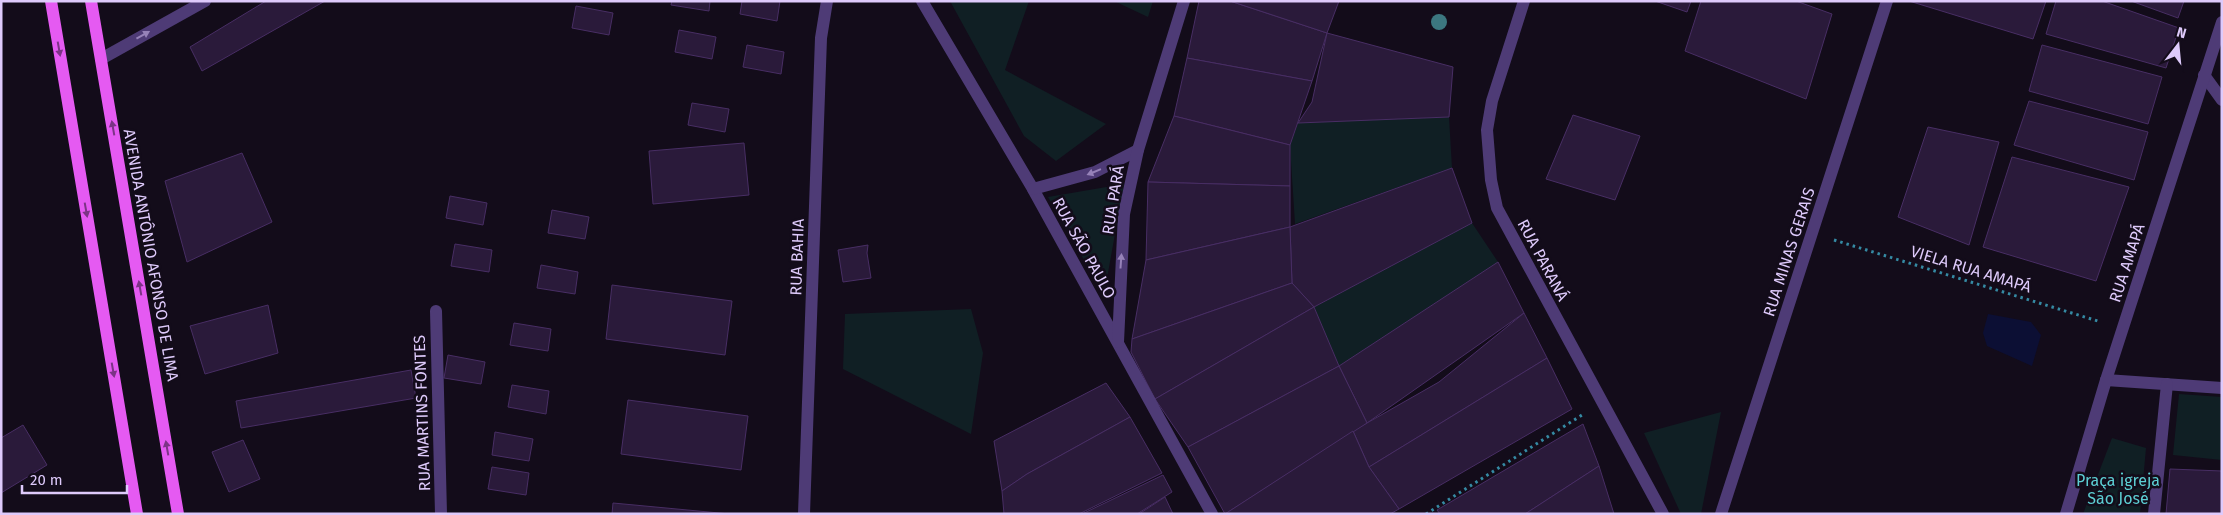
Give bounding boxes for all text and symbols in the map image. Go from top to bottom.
north arrow [2153,20,2203,70]
text: N [2175,24,2188,42]
one-way arrow [136,31,151,39]
one-way arrow [55,42,63,58]
one-way arrow [108,120,116,136]
street label: AVENIDA ANTÔNIO AFONSO DE LIMA [119,127,184,383]
street label: RUA PARÁ [1097,163,1128,236]
one-way arrow [1087,168,1101,176]
street label: RUA MINAS GERAIS [1759,185,1819,319]
street label: RUA SÃO PAULO [1048,194,1120,302]
one-way arrow [82,202,90,218]
street label: RUA PARANÁ [1514,215,1574,305]
street label: RUA BAHIA [786,217,808,296]
street label: RUA AMAPÁ [2104,220,2149,305]
street label: VIELA RUA AMAPÁ [1908,241,2035,297]
one-way arrow [1117,253,1125,269]
one-way arrow [135,280,143,296]
street label: RUA MARTINS FONTES [410,334,434,491]
one-way arrow [109,362,117,378]
one-way arrow [162,440,170,456]
scale bar [22,462,128,494]
text: 20 m [30,471,63,489]
park label: Praça igreja São José [2076,471,2160,508]

